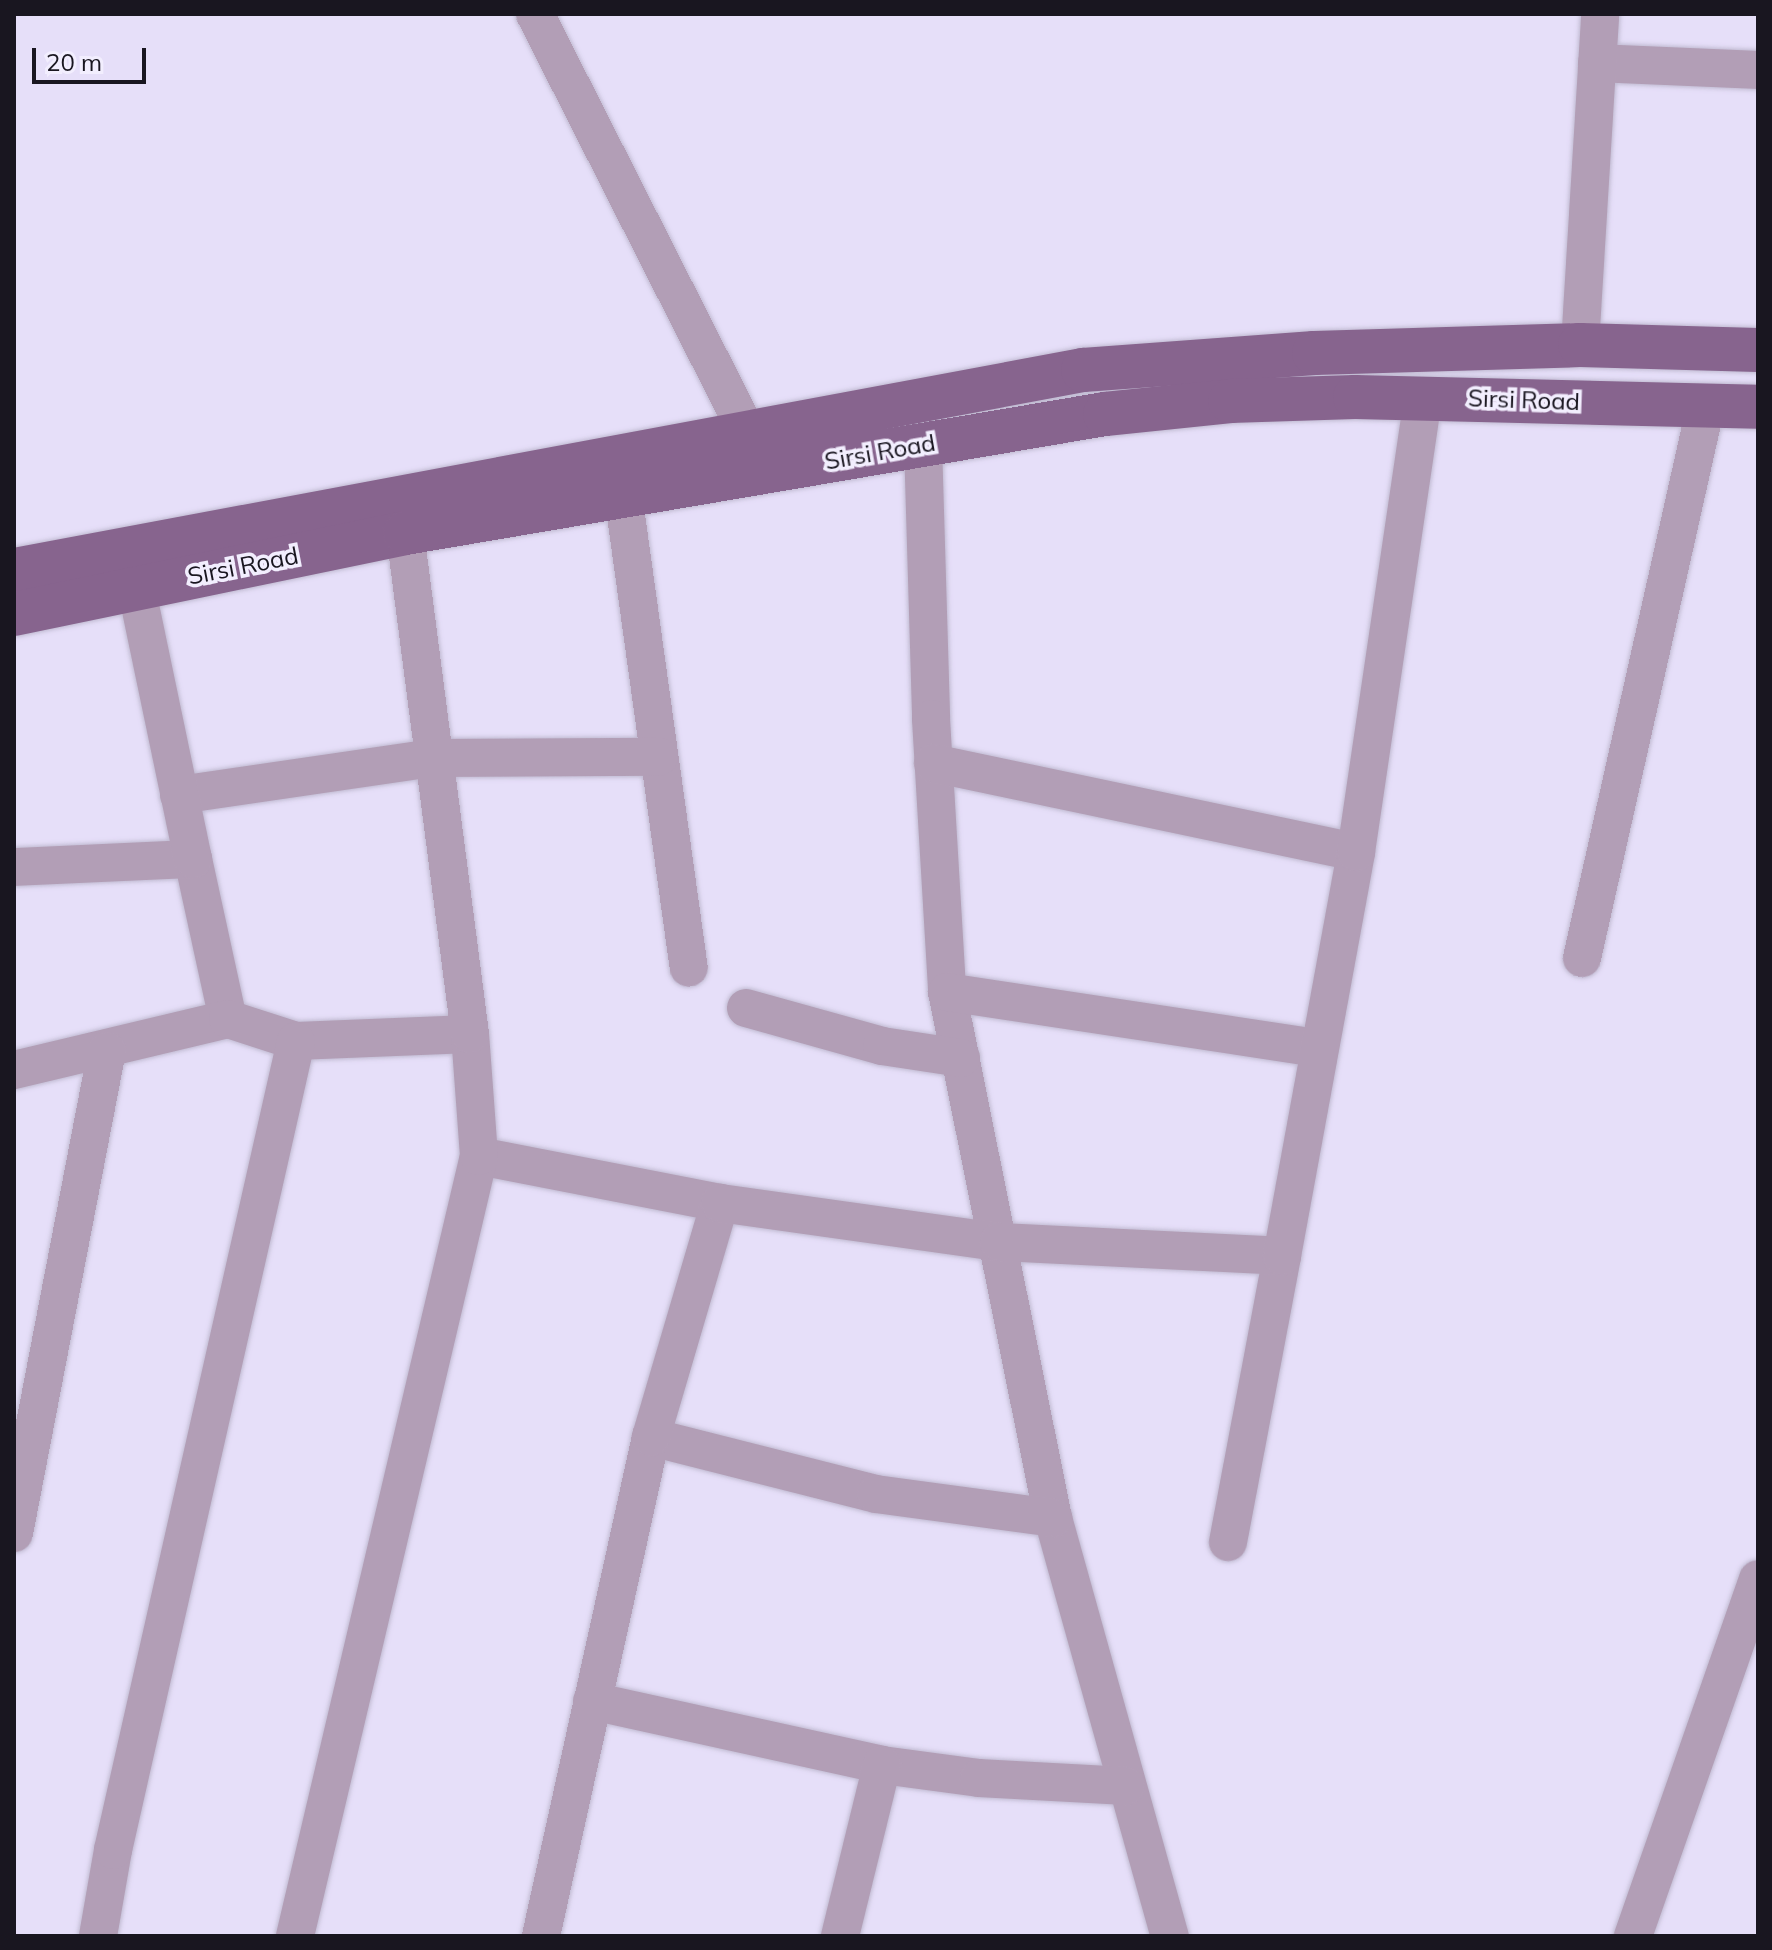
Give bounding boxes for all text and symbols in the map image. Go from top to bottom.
scale bar [36,32,150,82]
text: 20 m [46,47,102,77]
street label: Sirsi Road [1468,384,1580,416]
street label: Sirsi Road [822,428,938,476]
street label: Sirsi Road [185,541,301,591]

